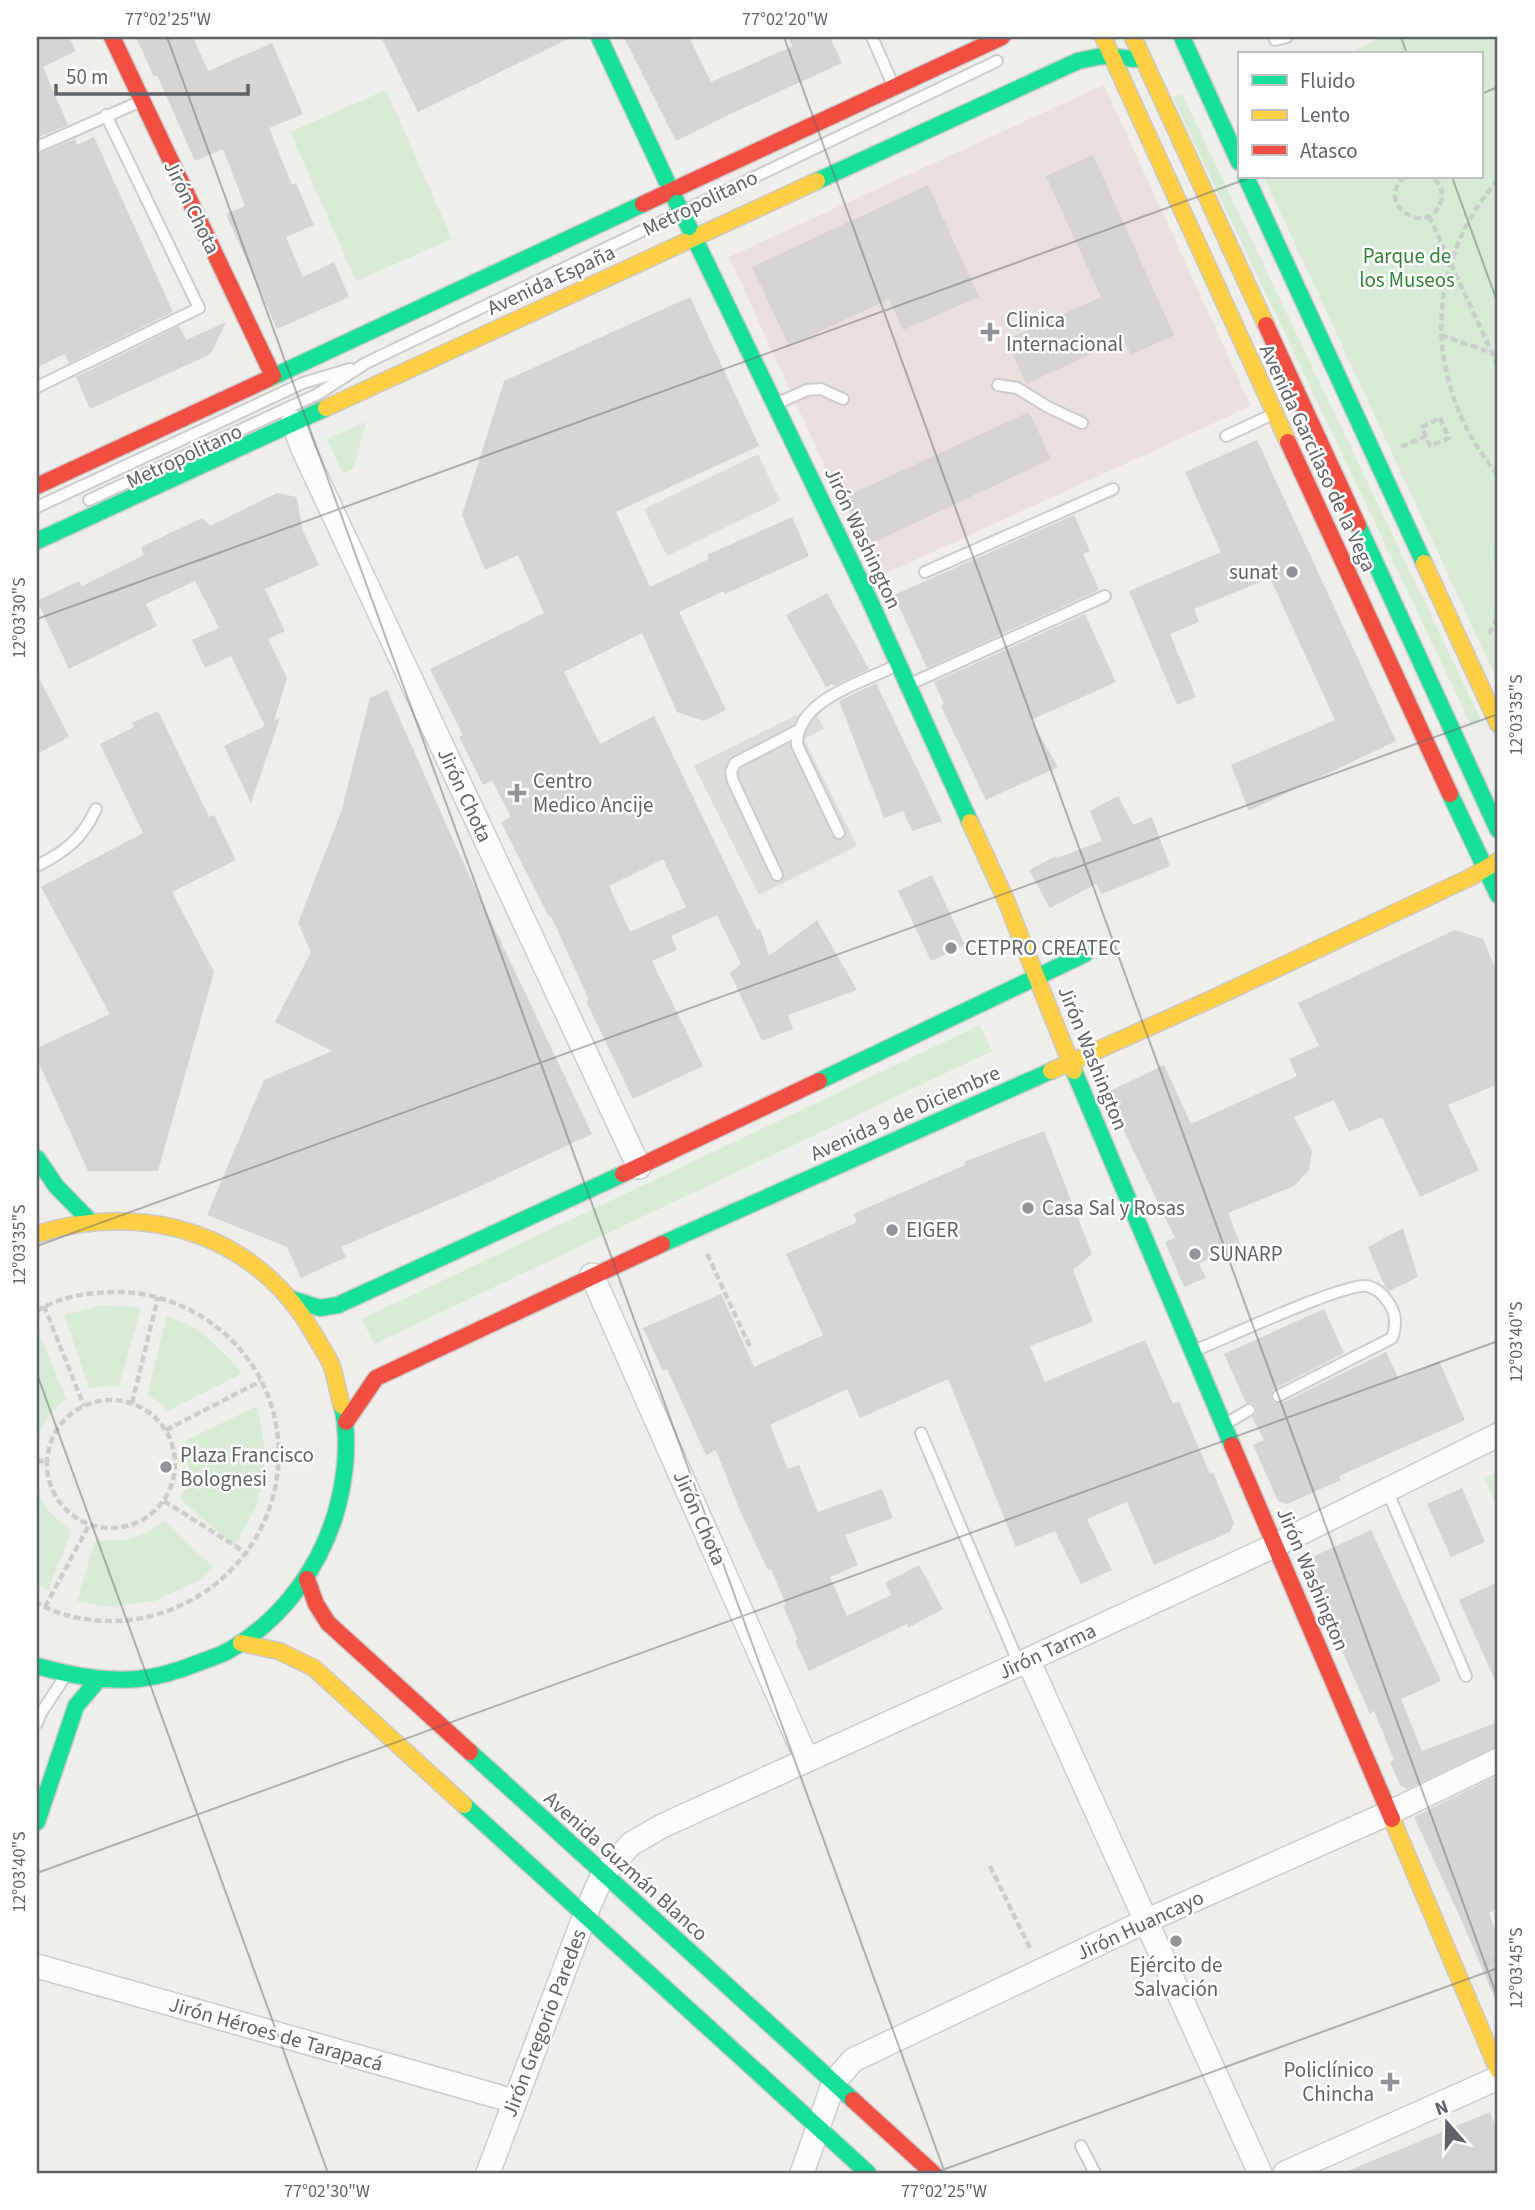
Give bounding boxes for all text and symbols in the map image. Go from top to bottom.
text: 77°02'25"W [125,7,211,32]
text: 77°02'20"W [742,7,828,32]
scale bar [56,52,248,96]
legend [1238,52,1482,178]
text: 50 m [66,62,108,92]
text: Fluido [1300,66,1355,96]
text: Lento [1300,100,1350,130]
text: Atasco [1300,136,1358,166]
street label: Jirón Chota [156,155,228,259]
street label: Metropolitano [637,162,763,244]
street label: Avenida España [482,237,620,323]
park label: Parque de los Museos [1359,241,1455,295]
place label: Clinica Internacional [1006,305,1123,359]
marker: Clinica Internacional [980,322,1000,342]
street label: Avenida Garcilaso de la Vega [1252,339,1384,577]
street label: Metropolitano [121,416,247,496]
street label: Jirón Washington [817,462,909,614]
place label: sunat [1229,557,1278,587]
marker: sunat [1284,564,1300,580]
text: 12°03'30"S [7,577,32,659]
text: 12°03'35"S [1504,674,1529,756]
street label: Jirón Chota [430,743,500,847]
place label: Centro Medico Ancije [533,766,653,820]
marker: Centro Medico Ancije [507,783,527,803]
place label: CETPRO CREATEC [965,933,1121,963]
marker: CETPRO CREATEC [943,940,959,956]
street label: Jirón Washington [1050,981,1136,1135]
street label: Avenida 9 de Diciembre [805,1058,1005,1168]
place label: Casa Sal y Rosas [1042,1193,1185,1223]
marker: Casa Sal y Rosas [1020,1200,1036,1216]
text: 12°03'35"S [7,1204,32,1286]
place label: EIGER [906,1215,959,1245]
marker: EIGER [884,1222,900,1238]
place label: SUNARP [1209,1239,1283,1269]
marker: SUNARP [1187,1246,1203,1262]
text: 12°03'40"S [1504,1301,1529,1383]
place label: Plaza Francisco Bolognesi [180,1440,314,1494]
marker: Plaza Francisco Bolognesi [158,1459,174,1475]
street label: Jirón Chota [666,1466,734,1570]
street label: Jirón Washington [1269,1503,1357,1655]
street label: Jirón Tarma [993,1615,1101,1687]
street label: Avenida Guzmán Blanco [537,1784,715,1948]
text: 12°03'40"S [7,1831,32,1913]
street label: Jirón Huancayo [1071,1882,1209,1968]
street label: Jirón Gregorio Paredes [494,1924,594,2121]
text: 12°03'45"S [1504,1927,1529,2009]
marker: Ejército de Salvación [1168,1933,1184,1949]
place label: Ejército de Salvación [1130,1950,1222,2004]
street label: Jirón Héroes de Tarapacá [166,1989,386,2079]
place label: Policlínico Chincha [1283,2055,1374,2109]
marker: Policlínico Chincha [1380,2072,1400,2092]
north arrow [1412,2088,1482,2158]
text: N [1431,2094,1452,2123]
text: 77°02'30"W [284,2179,370,2204]
text: 77°02'25"W [901,2179,987,2204]

